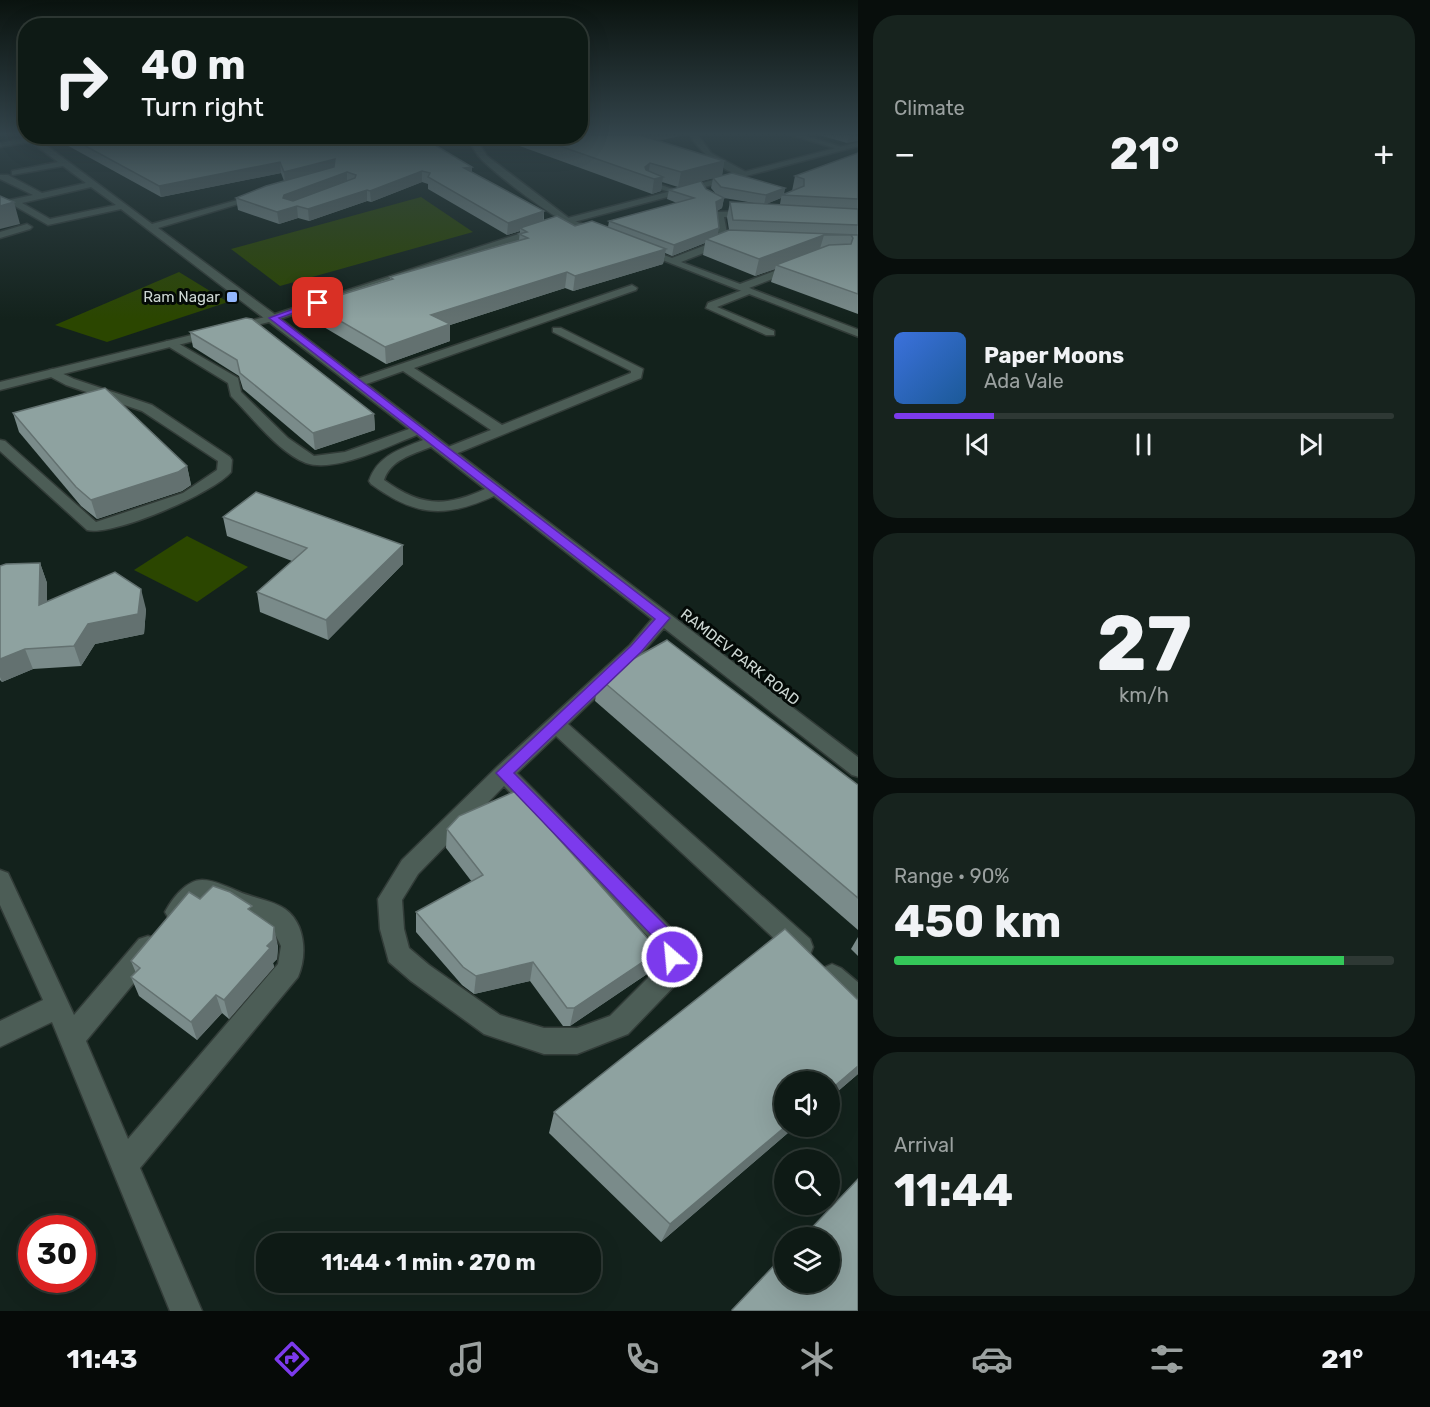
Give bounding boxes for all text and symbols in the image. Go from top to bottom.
text: 40 m [141,40,246,90]
icon: right [42,42,120,120]
text: Turn right [141,91,264,123]
text: Climate [894,96,965,120]
text: 21° [1109,127,1180,180]
text: − [894,134,915,173]
text: + [1373,134,1394,173]
pin [292,277,343,328]
icon: arrive [301,286,334,319]
place label: Ram Nagar [143,288,220,306]
marker: Ram Nagar [225,290,239,304]
text: Paper Moons [984,342,1124,369]
text: Ada Vale [984,369,1064,393]
icon: previous [961,428,994,461]
icon: pause [1127,428,1160,461]
icon: next [1294,428,1327,461]
text: 27 [1096,597,1192,690]
street label: RAMDEV PARK ROAD [677,605,803,709]
text: km/h [1119,683,1169,707]
text: Range · 90% [894,864,1010,888]
text: 450 km [894,895,1062,948]
position arrow [640,925,704,989]
map controls [774,1071,840,1293]
button: sound [774,1071,840,1137]
text: Arrival [894,1133,954,1157]
button: search [774,1149,840,1215]
text: 11:44 [894,1164,1013,1217]
speed limit sign: 30 [18,1215,96,1293]
button: layers [774,1227,840,1293]
text: 11:44 · 1 min · 270 m [321,1249,536,1276]
icon: directions [271,1338,313,1380]
icon: music [446,1338,488,1380]
icon: phone [621,1338,663,1380]
icon: climate [796,1338,838,1380]
icon: car [971,1338,1013,1380]
icon: filters [1146,1338,1188,1380]
text: 11:43 [67,1343,138,1375]
text: 21° [1321,1343,1363,1375]

